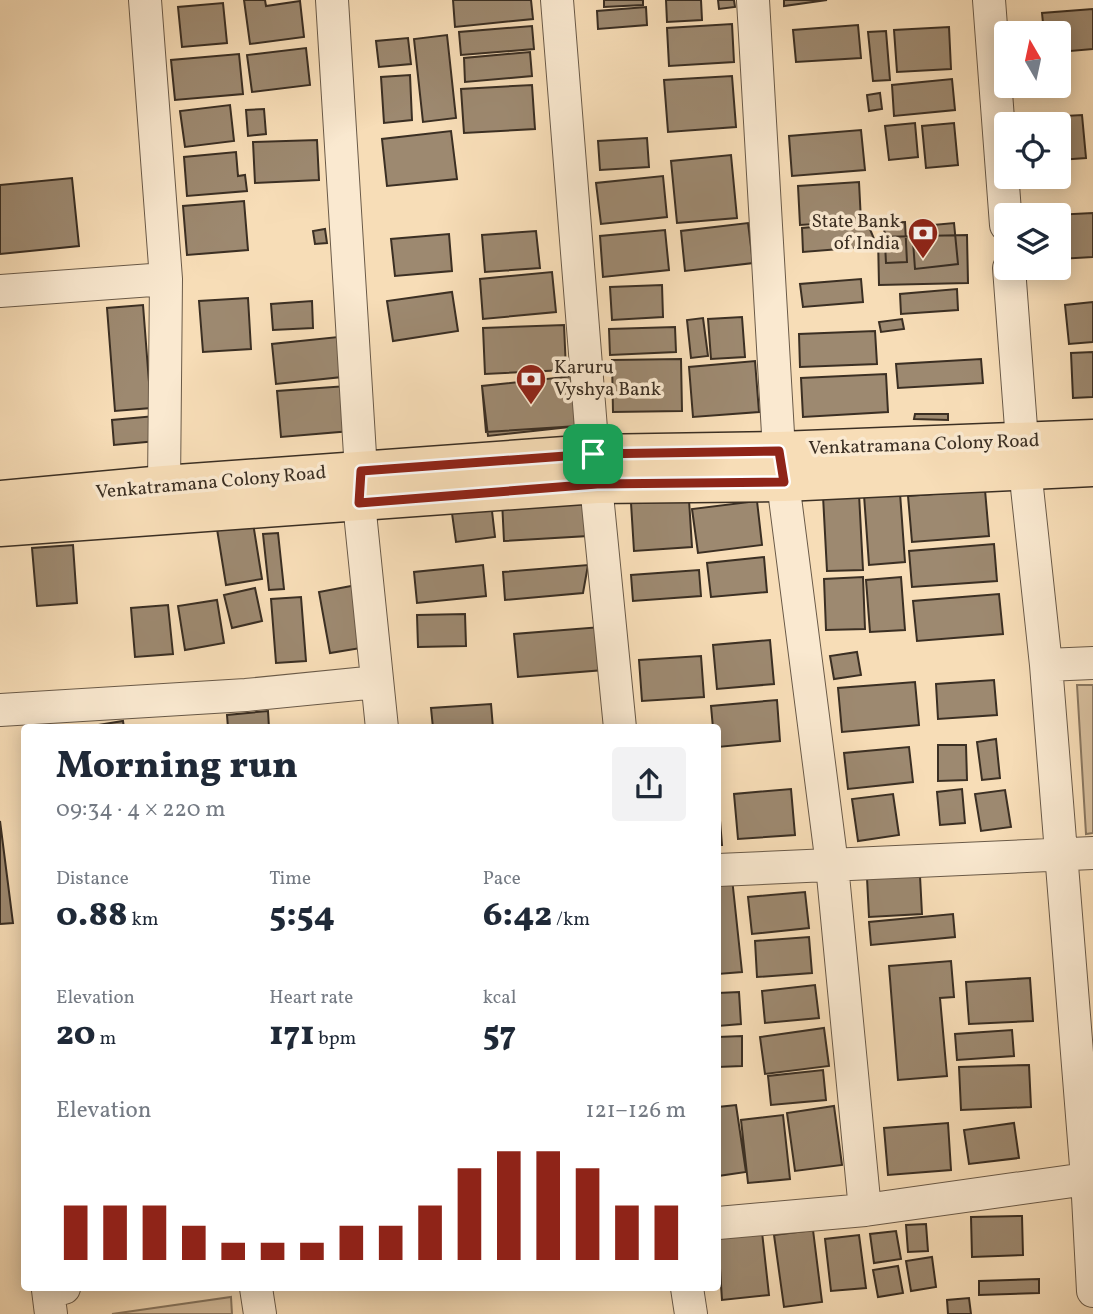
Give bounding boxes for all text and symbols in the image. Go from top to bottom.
north arrow [994,21,1071,98]
map controls [994,21,1071,280]
button: locate [994,112,1071,189]
button: layers [994,203,1071,280]
place label: State Bank of India [811,209,900,257]
bank icon: State Bank of India [906,216,940,260]
place label: Karuru Vyshya Bank [554,355,661,403]
bank icon: Karuru Vyshya Bank [514,362,548,406]
pin [563,424,623,484]
street label: Venkatramana Colony Road [808,428,1040,462]
icon: arrive [574,435,612,473]
street label: Venkatramana Colony Road [95,460,327,506]
text: Morning run [56,741,298,794]
button: share [612,747,686,821]
text: 09:34 · 4 × 220 m [56,794,226,826]
text: Distance [56,866,129,892]
text: Time [269,866,311,892]
text: Pace [483,866,521,892]
text: 0.88 [56,892,128,940]
text: 5:54 [269,892,335,940]
text: 6:42 [483,892,552,940]
text: km [128,907,159,933]
text: /km [552,907,590,933]
text: Elevation [56,985,135,1011]
text: Heart rate [269,985,353,1011]
text: kcal [483,985,516,1011]
text: 20 [56,1011,96,1059]
text: 171 [269,1011,314,1059]
text: 57 [483,1011,516,1059]
text: m [96,1026,116,1052]
text: bpm [314,1026,356,1052]
text: Elevation [56,1095,152,1127]
text: 121–126 m [586,1095,686,1127]

